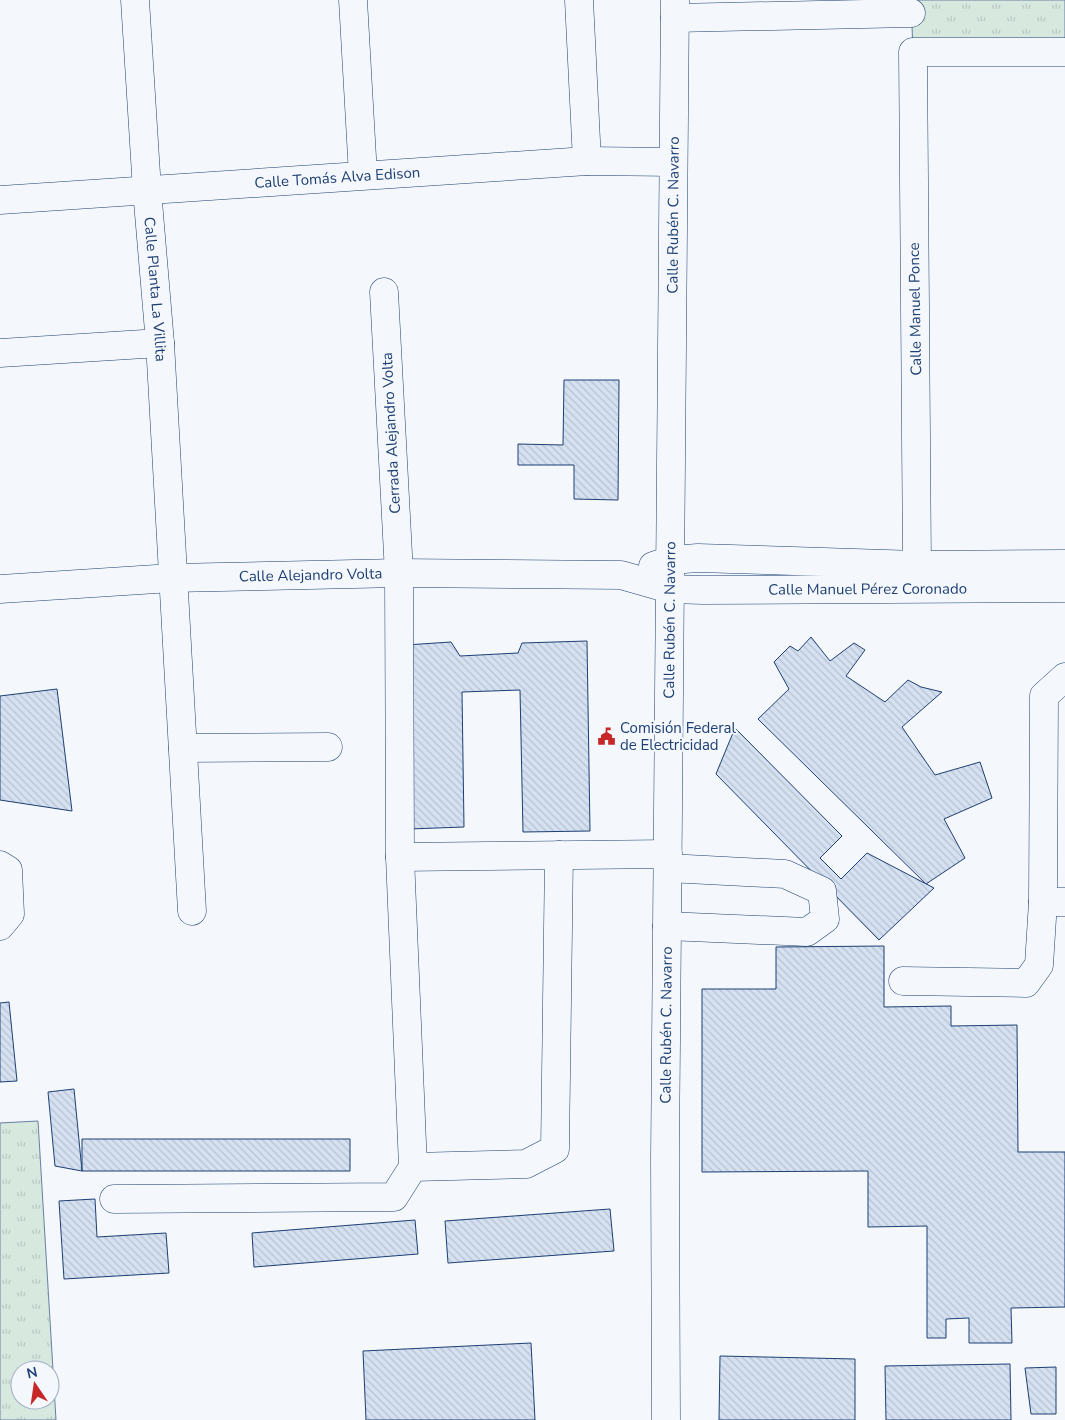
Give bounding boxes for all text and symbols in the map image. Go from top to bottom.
street label: Calle Rubén C. Navarro [662,136,684,294]
street label: Calle Tomás Alva Edison [254,162,421,193]
street label: Calle Planta La Villita [139,216,171,362]
street label: Calle Manuel Ponce [904,242,926,376]
street label: Cerrada Alejandro Volta [377,352,405,514]
street label: Calle Rubén C. Navarro [659,541,680,699]
street label: Calle Alejandro Volta [239,563,383,587]
street label: Calle Manuel Pérez Coronado [768,579,967,600]
place label: Comisión Federal de Electricidad [620,718,737,755]
public building icon: Comisión Federal de Electricidad [596,727,616,747]
street label: Calle Rubén C. Navarro [655,946,677,1104]
north arrow [10,1360,60,1410]
text: N [25,1362,39,1383]

